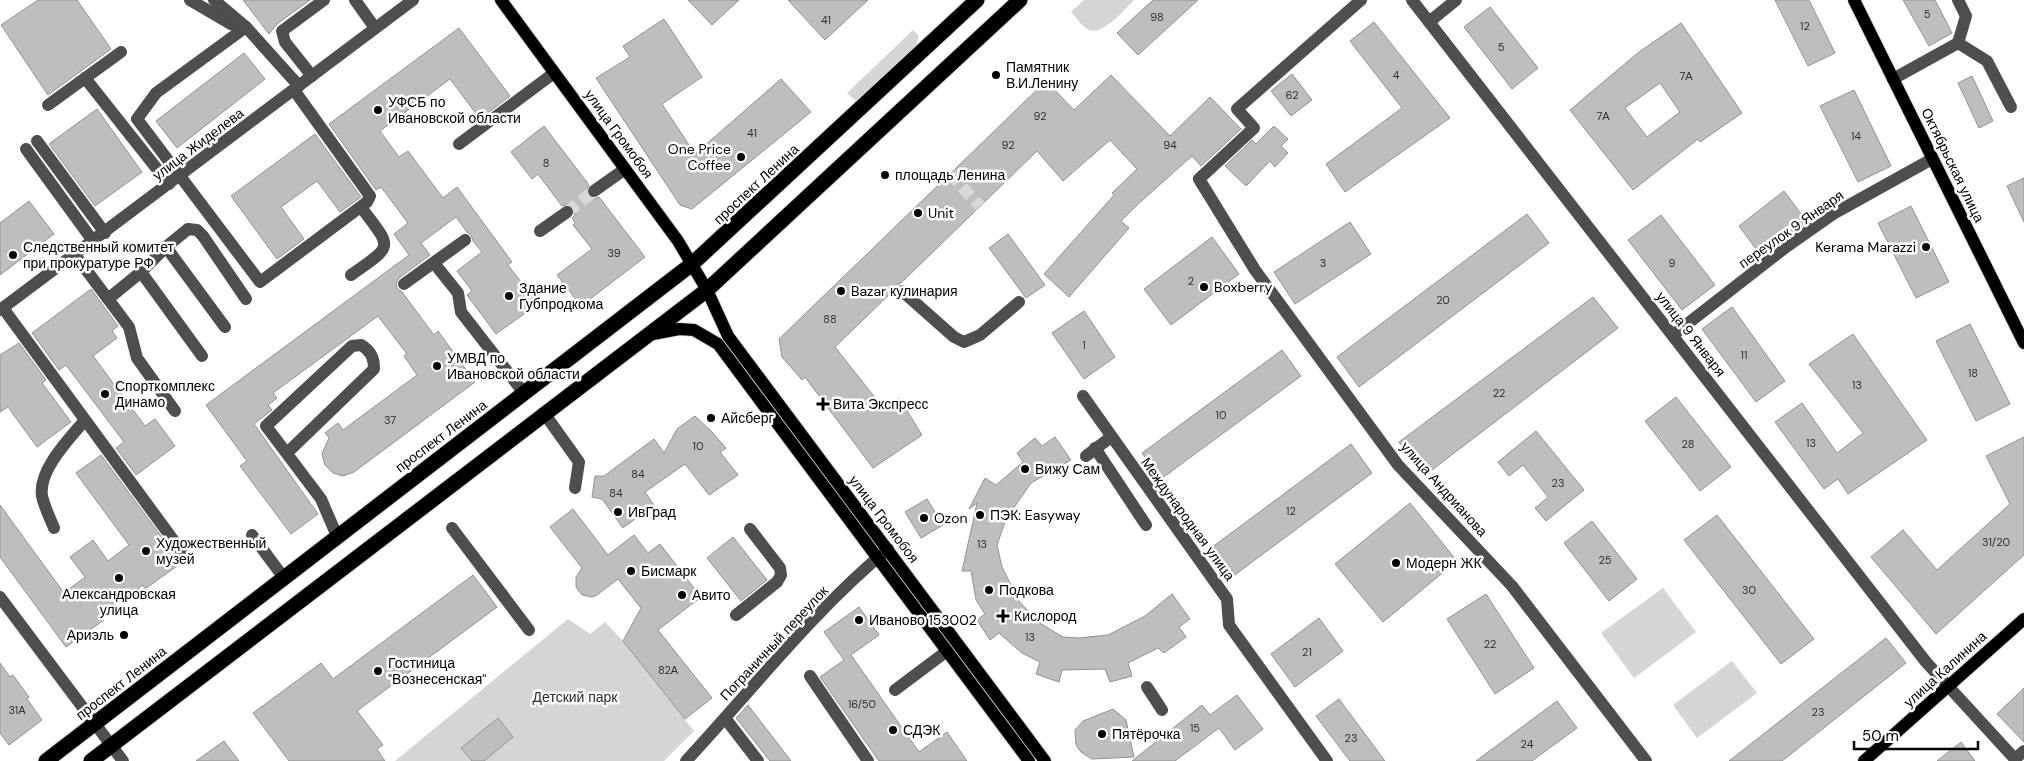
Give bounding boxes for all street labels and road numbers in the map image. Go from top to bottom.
street label: улица Громобоя [581,86,657,182]
street label: улица Жиделева [149,104,247,184]
street label: Октябрьская улица [1917,105,1989,225]
street label: проспект Ленина [710,140,803,228]
street label: переулок 9 Января [1735,186,1847,272]
street label: улица 9 Января [1652,288,1730,380]
street label: проспект Ленина [392,396,491,476]
street label: улица Андрианова [1397,438,1491,540]
street label: Международная улица [1137,454,1239,584]
street label: улица Громобоя [845,472,923,566]
street label: Пограничный переулок [716,581,832,704]
street label: улица Калинина [1900,627,1990,711]
street label: проспект Ленина [72,642,170,724]

